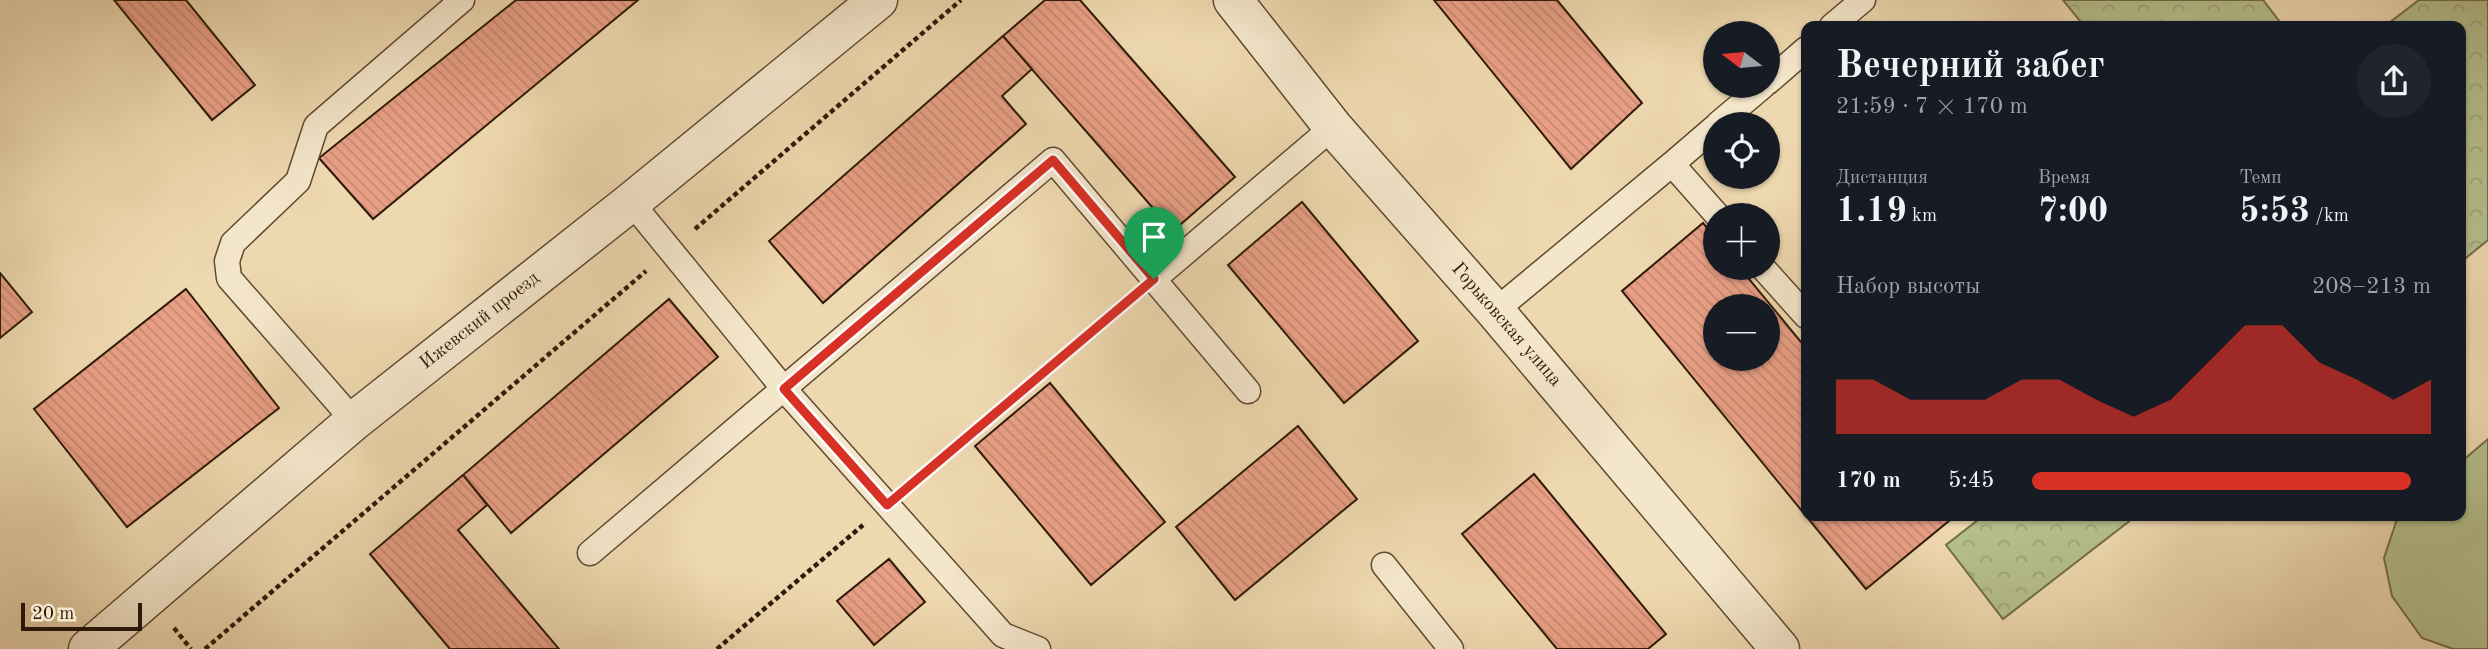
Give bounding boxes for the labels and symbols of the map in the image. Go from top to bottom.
north arrow [1703,21,1780,98]
pin [1124,207,1184,279]
street label: Горьковская улица [1447,259,1565,391]
street label: Ижевский проезд [417,268,544,373]
scale bar [21,600,142,632]

